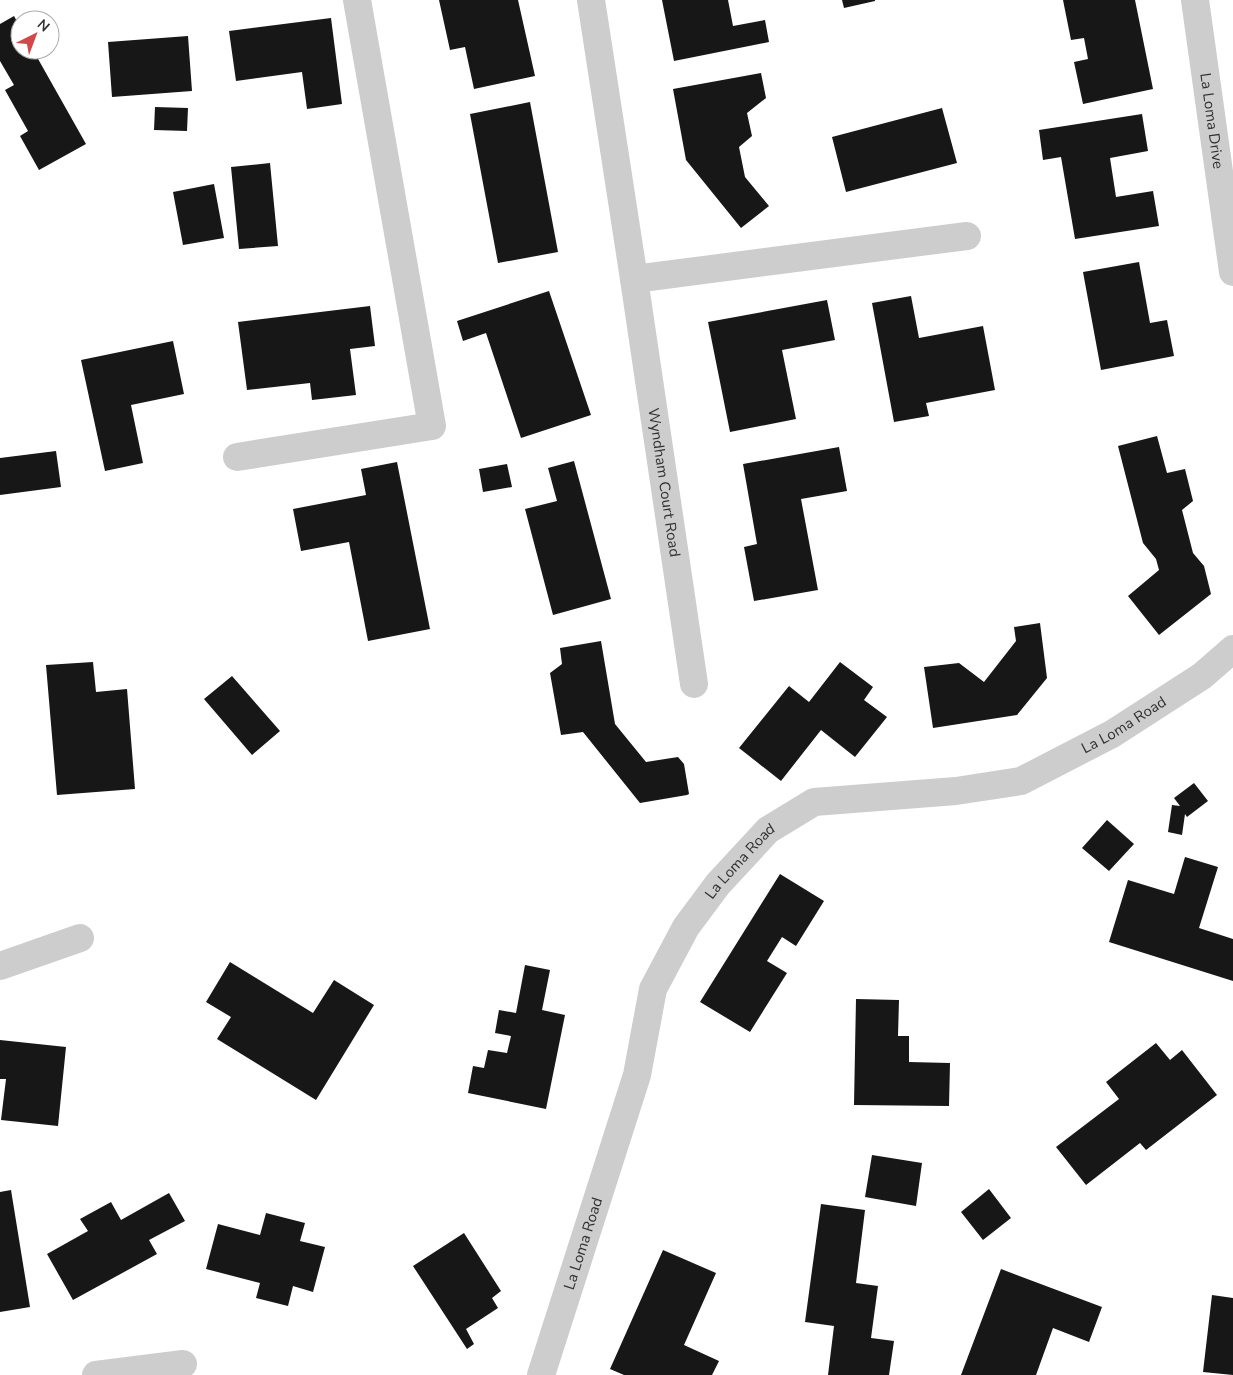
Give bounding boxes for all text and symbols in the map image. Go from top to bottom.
north arrow [10,10,60,60]
text: N [33,15,54,36]
street label: La Loma Drive [1195,72,1228,170]
street label: Wyndham Court Road [643,407,685,558]
street label: La Loma Road [1078,692,1170,758]
street label: La Loma Road [700,818,778,903]
street label: La Loma Road [559,1195,607,1292]

